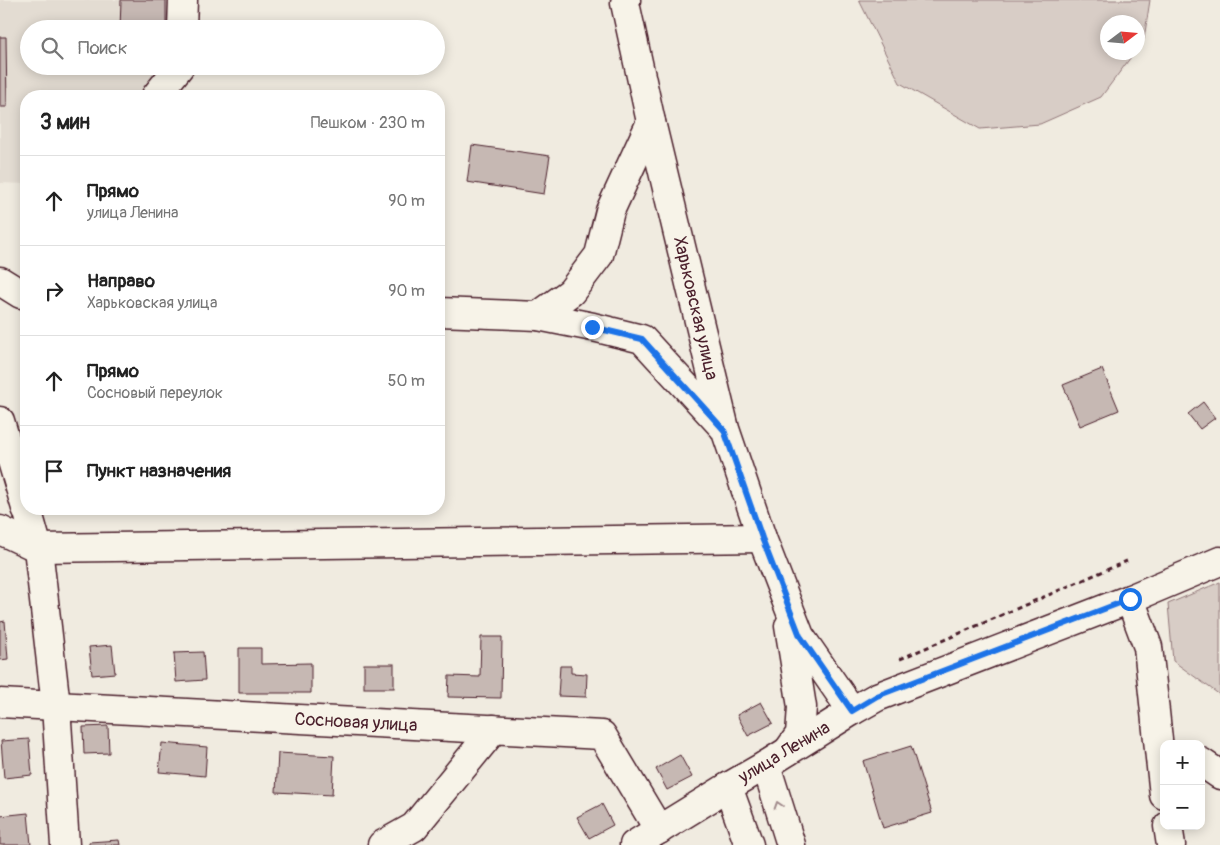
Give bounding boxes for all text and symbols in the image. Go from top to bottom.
north arrow [1100,15,1145,60]
search box [20,20,445,75]
icon: search [38,34,66,62]
text: Поиск [78,36,128,60]
text: 3 мин [40,109,90,136]
text: Пешком · 230 m [311,113,425,133]
text: Прямо [87,179,139,203]
icon: ahead [40,187,68,215]
text: 90 m [388,191,425,211]
text: улица Ленина [87,203,178,223]
street label: Харьковская улица [668,234,723,382]
text: Направо [87,269,155,293]
icon: right [40,277,68,305]
text: 90 m [388,281,425,301]
text: Харьковская улица [87,293,217,313]
route end [581,316,604,339]
text: Прямо [87,359,139,383]
icon: ahead [40,367,68,395]
text: 50 m [388,371,425,391]
text: Сосновый переулок [87,383,223,403]
icon: arrive [40,457,68,485]
text: Пункт назначения [87,459,231,483]
route start [1119,588,1142,611]
street label: Сосновая улица [294,708,418,737]
street label: улица Ленина [733,716,834,789]
map controls [1160,740,1205,830]
button: + [1160,740,1205,785]
button: − [1160,785,1205,830]
one-way arrow [774,801,784,810]

